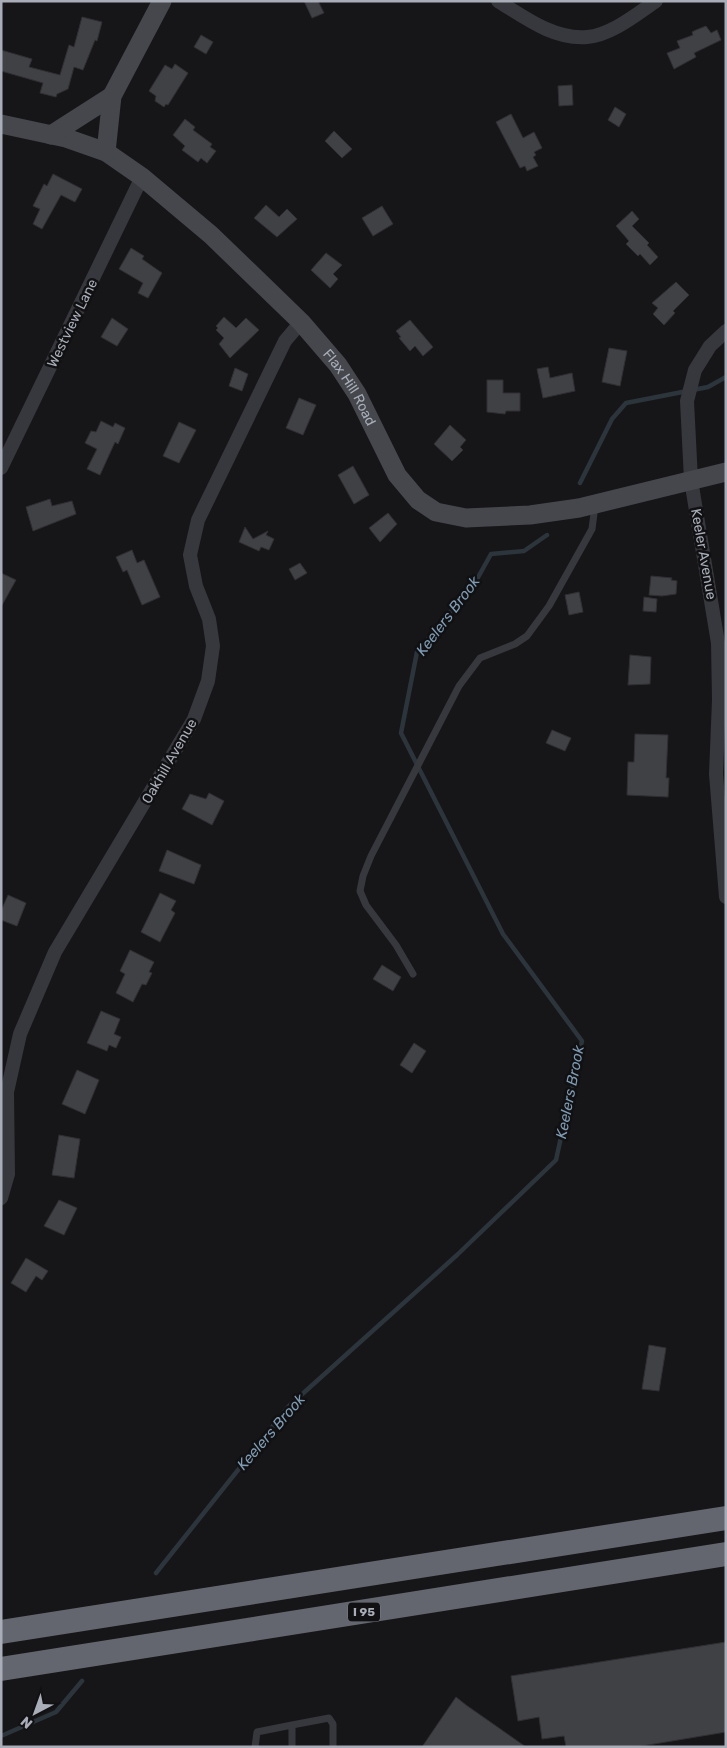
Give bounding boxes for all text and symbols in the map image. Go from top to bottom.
street label: Westview Lane [44,276,101,370]
street label: Flax Hill Road [319,346,379,429]
street label: Keeler Avenue [687,507,720,601]
water label: Keelers Brook [412,573,484,659]
street label: Oakhill Avenue [138,716,201,807]
water label: Keelers Brook [552,1044,588,1140]
water label: Keelers Brook [233,1390,309,1474]
road number: I 95 [348,1602,380,1621]
north arrow [10,1688,60,1738]
text: N [17,1713,36,1732]

